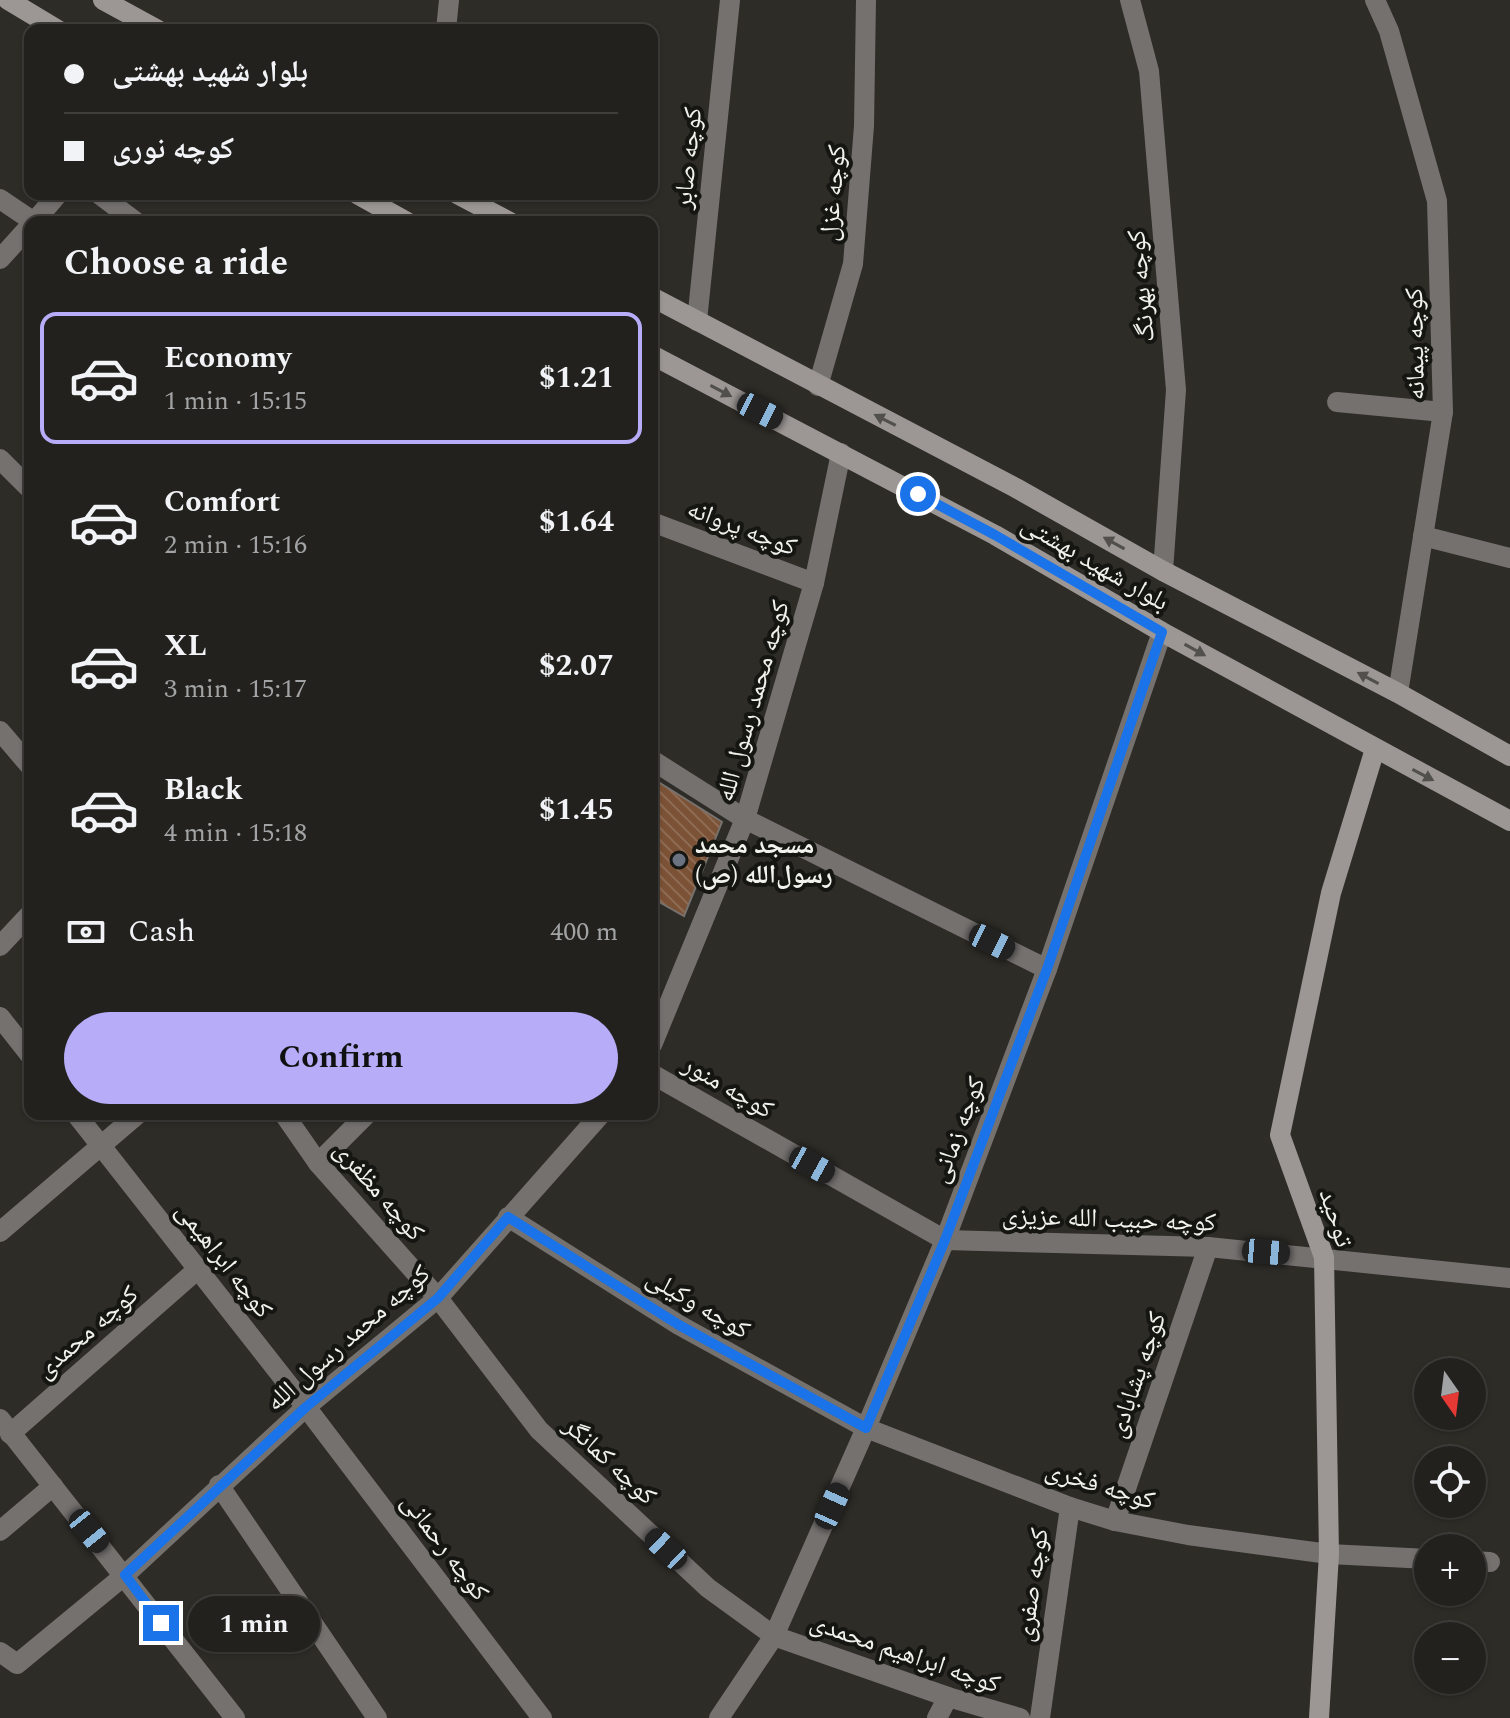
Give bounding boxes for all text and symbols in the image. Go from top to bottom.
text: بلوار شهید بهشتی [112,49,308,95]
street label: کوچه صابر [663,105,713,212]
text: کوچه نوری [112,126,234,172]
street label: کوچه غزل [809,143,857,243]
street label: کوچه بهرنگ [1116,228,1166,344]
text: Choose a ride [64,236,288,291]
street label: کوچه پیمانه [1394,287,1436,400]
text: Economy [164,335,291,381]
icon: car [68,342,140,414]
text: $1.21 [539,355,614,401]
text: 1 min · 15:15 [164,381,307,421]
one-way arrow [710,384,733,397]
car [733,389,787,433]
one-way arrow [873,414,896,427]
route start [900,476,936,512]
text: Comfort [164,479,280,525]
icon: car [68,486,140,558]
street label: کوچه پروانه [681,489,803,567]
text: $1.64 [539,499,614,545]
street label: بلوار شهید بهشتی [1013,504,1177,622]
text: 2 min · 15:16 [164,525,307,565]
one-way arrow [1103,536,1125,550]
street label: کوچه محمد رسول الله [705,596,801,806]
text: XL [164,623,207,669]
icon: car [68,630,140,702]
text: $2.07 [539,643,614,689]
one-way arrow [1184,643,1206,657]
text: 3 min · 15:17 [164,669,307,709]
one-way arrow [1357,671,1380,684]
text: Black [164,767,243,813]
one-way arrow [1411,768,1434,781]
icon: car [68,774,140,846]
text: $1.45 [539,787,614,833]
text: 4 min · 15:18 [164,813,307,853]
place label: مسجد محمد رسول‌الله (ص) [695,825,833,895]
marker: مسجد محمد رسول‌الله (ص) [670,851,688,869]
text: Cash [128,909,195,955]
icon: cash [64,910,108,954]
text: 400 m [550,912,618,952]
car [965,921,1019,963]
button: Confirm [64,1012,618,1104]
street label: کوچه منور [674,1044,781,1129]
street label: کوچه زمانی [919,1071,997,1189]
street label: کوچه مظفری [324,1132,434,1251]
car [785,1143,839,1187]
street label: توحید [1308,1184,1364,1253]
street label: کوچه ابراهیمی [165,1193,283,1327]
street label: کوچه حبیب الله عزیزی [1001,1195,1217,1243]
car [1241,1238,1291,1266]
street label: کوچه محمد رسول الله [257,1255,440,1421]
street label: کوچه وکیلی [639,1258,758,1350]
street label: کوچه محمدی [26,1275,148,1388]
street label: کوچه پشابادی [1097,1306,1177,1443]
north arrow [1414,1358,1486,1430]
map controls [1414,1358,1486,1694]
street label: کوچه کمانگر [553,1406,666,1515]
button: locate [1414,1446,1486,1518]
street label: کوچه فخری [1040,1449,1160,1521]
car [811,1479,853,1533]
street label: کوچه رحمانی [391,1484,499,1610]
car [65,1505,113,1557]
car [640,1524,692,1574]
street label: کوچه صفری [1004,1525,1060,1645]
button: + [1414,1534,1486,1606]
callout: 1 min [189,1595,321,1651]
street label: کوچه ابراهیم محمدی [804,1602,1006,1704]
text: 1 min [219,1604,289,1644]
route end [143,1605,179,1641]
button: − [1414,1622,1486,1694]

